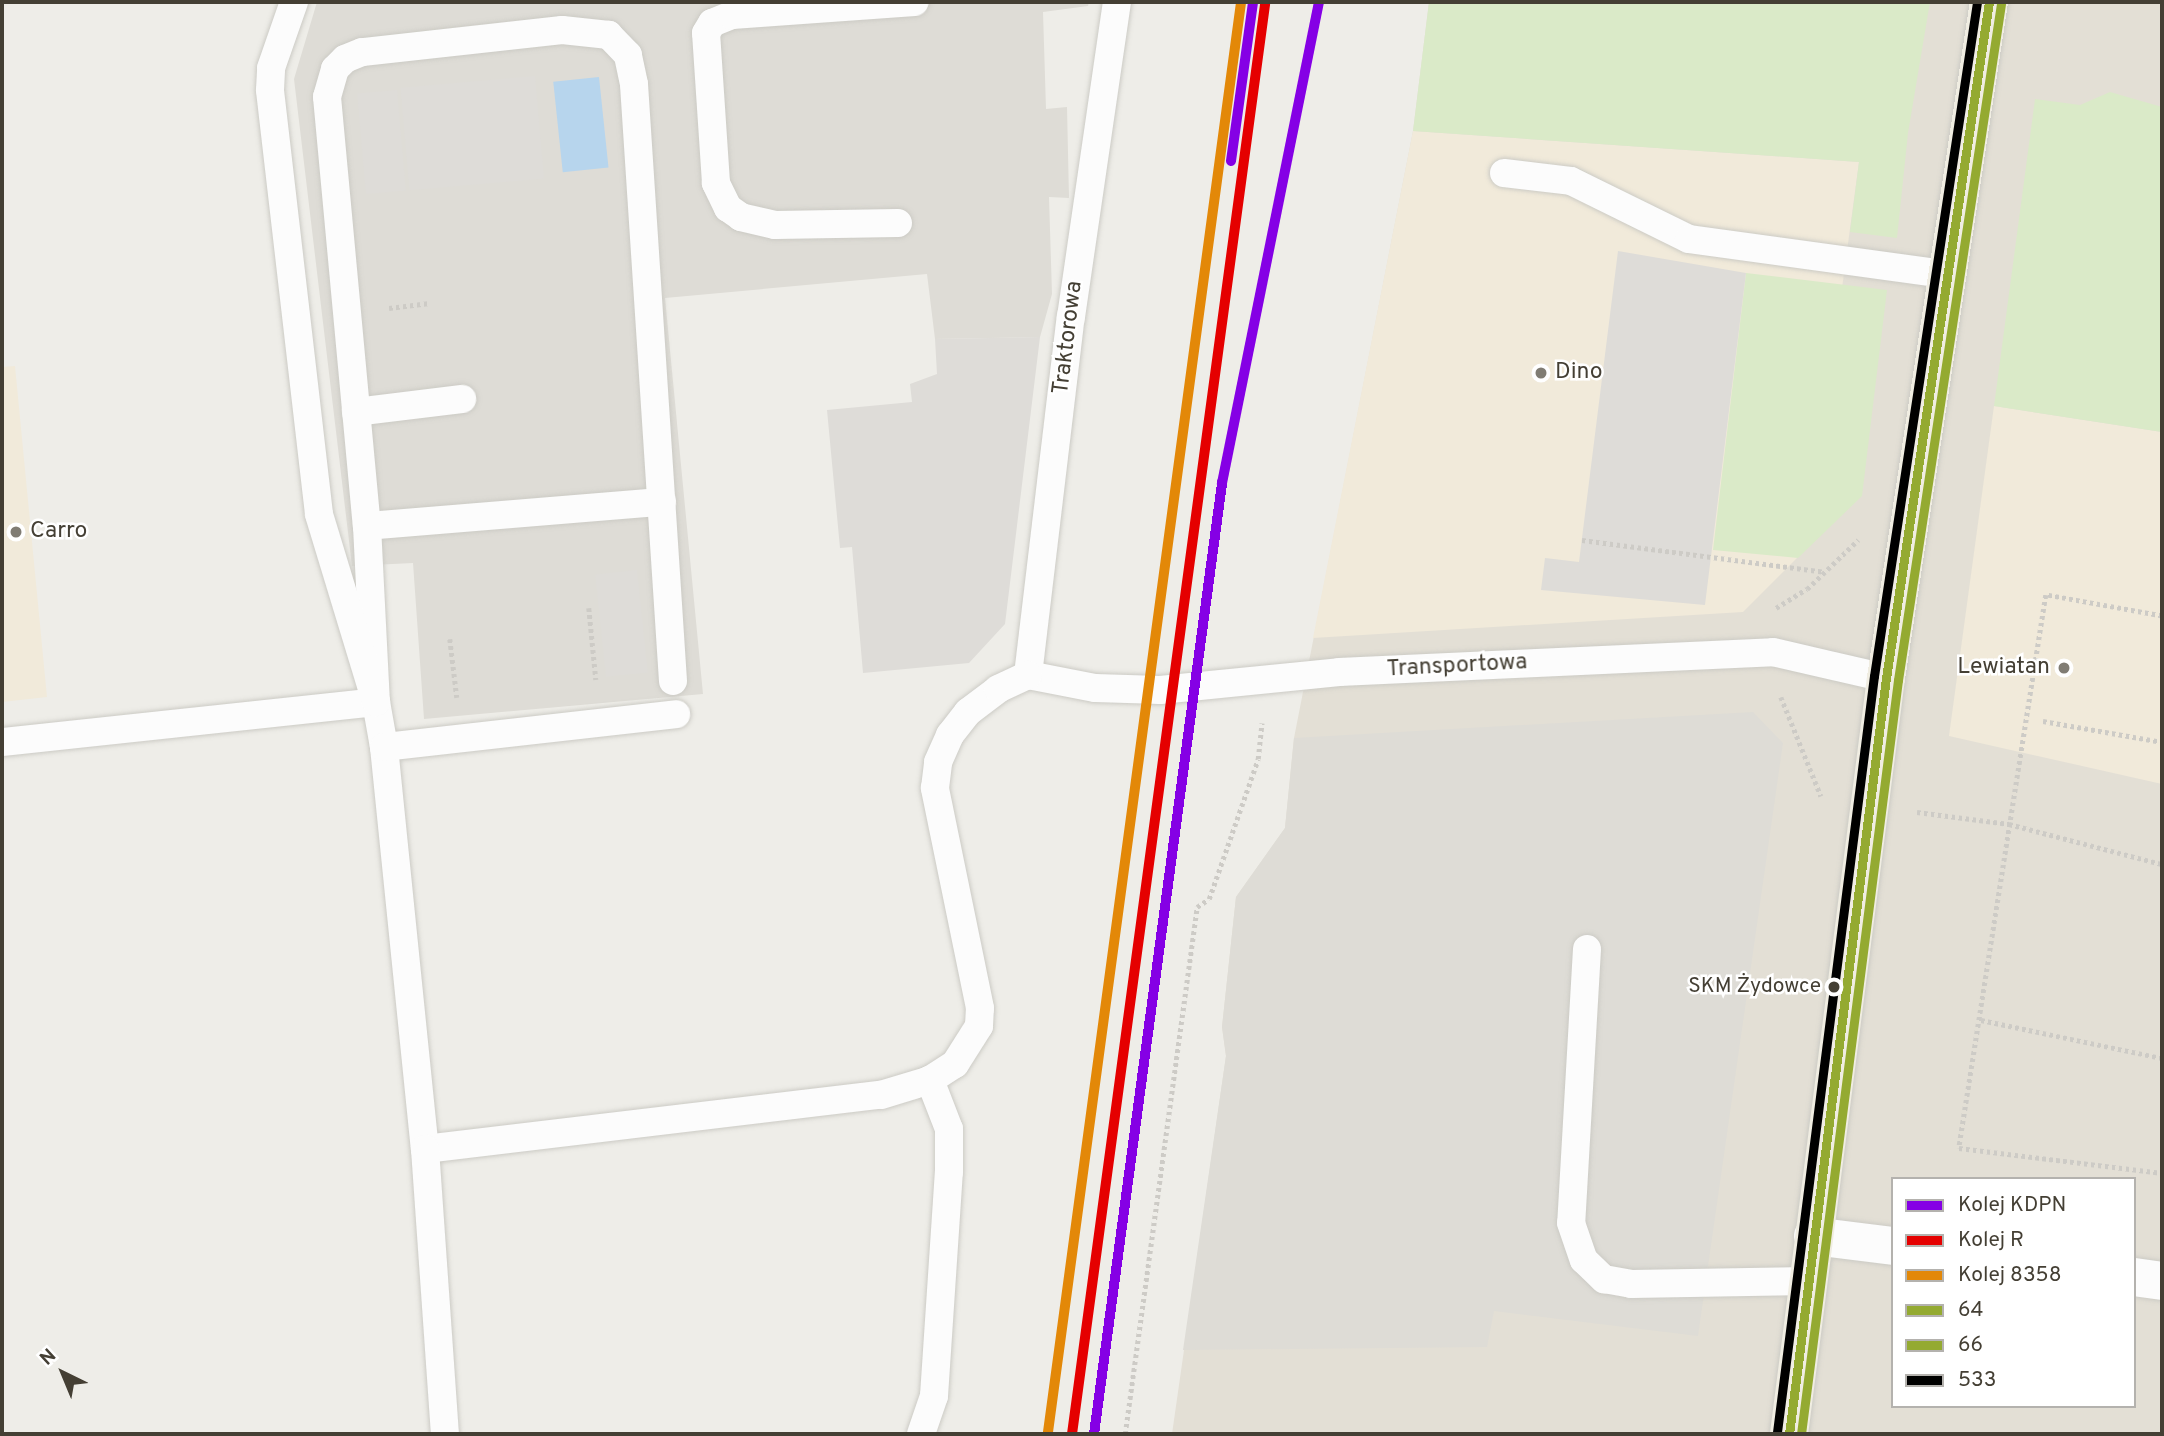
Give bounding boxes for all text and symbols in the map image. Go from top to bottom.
street label: Traktorowa [1048,280,1090,396]
place label: Dino [1555,359,1603,387]
marker: Dino [1533,365,1549,381]
place label: Carro [30,518,87,546]
marker: Carro [8,524,24,540]
street label: Transportowa [1386,650,1528,684]
place label: Lewiatan [1957,654,2050,682]
marker: Lewiatan [2056,660,2072,676]
place label: SKM Żydowce [1688,974,1821,1000]
marker: SKM Żydowce [1827,980,1841,994]
legend [1891,1177,2136,1408]
text: Kolej KDPN [1958,1192,2066,1219]
text: Kolej R [1958,1227,2024,1254]
text: Kolej 8358 [1958,1262,2061,1289]
text: 64 [1958,1297,1984,1324]
text: 66 [1958,1332,1983,1359]
north arrow [28,1338,98,1408]
text: N [36,1344,62,1371]
text: 533 [1958,1367,1996,1394]

